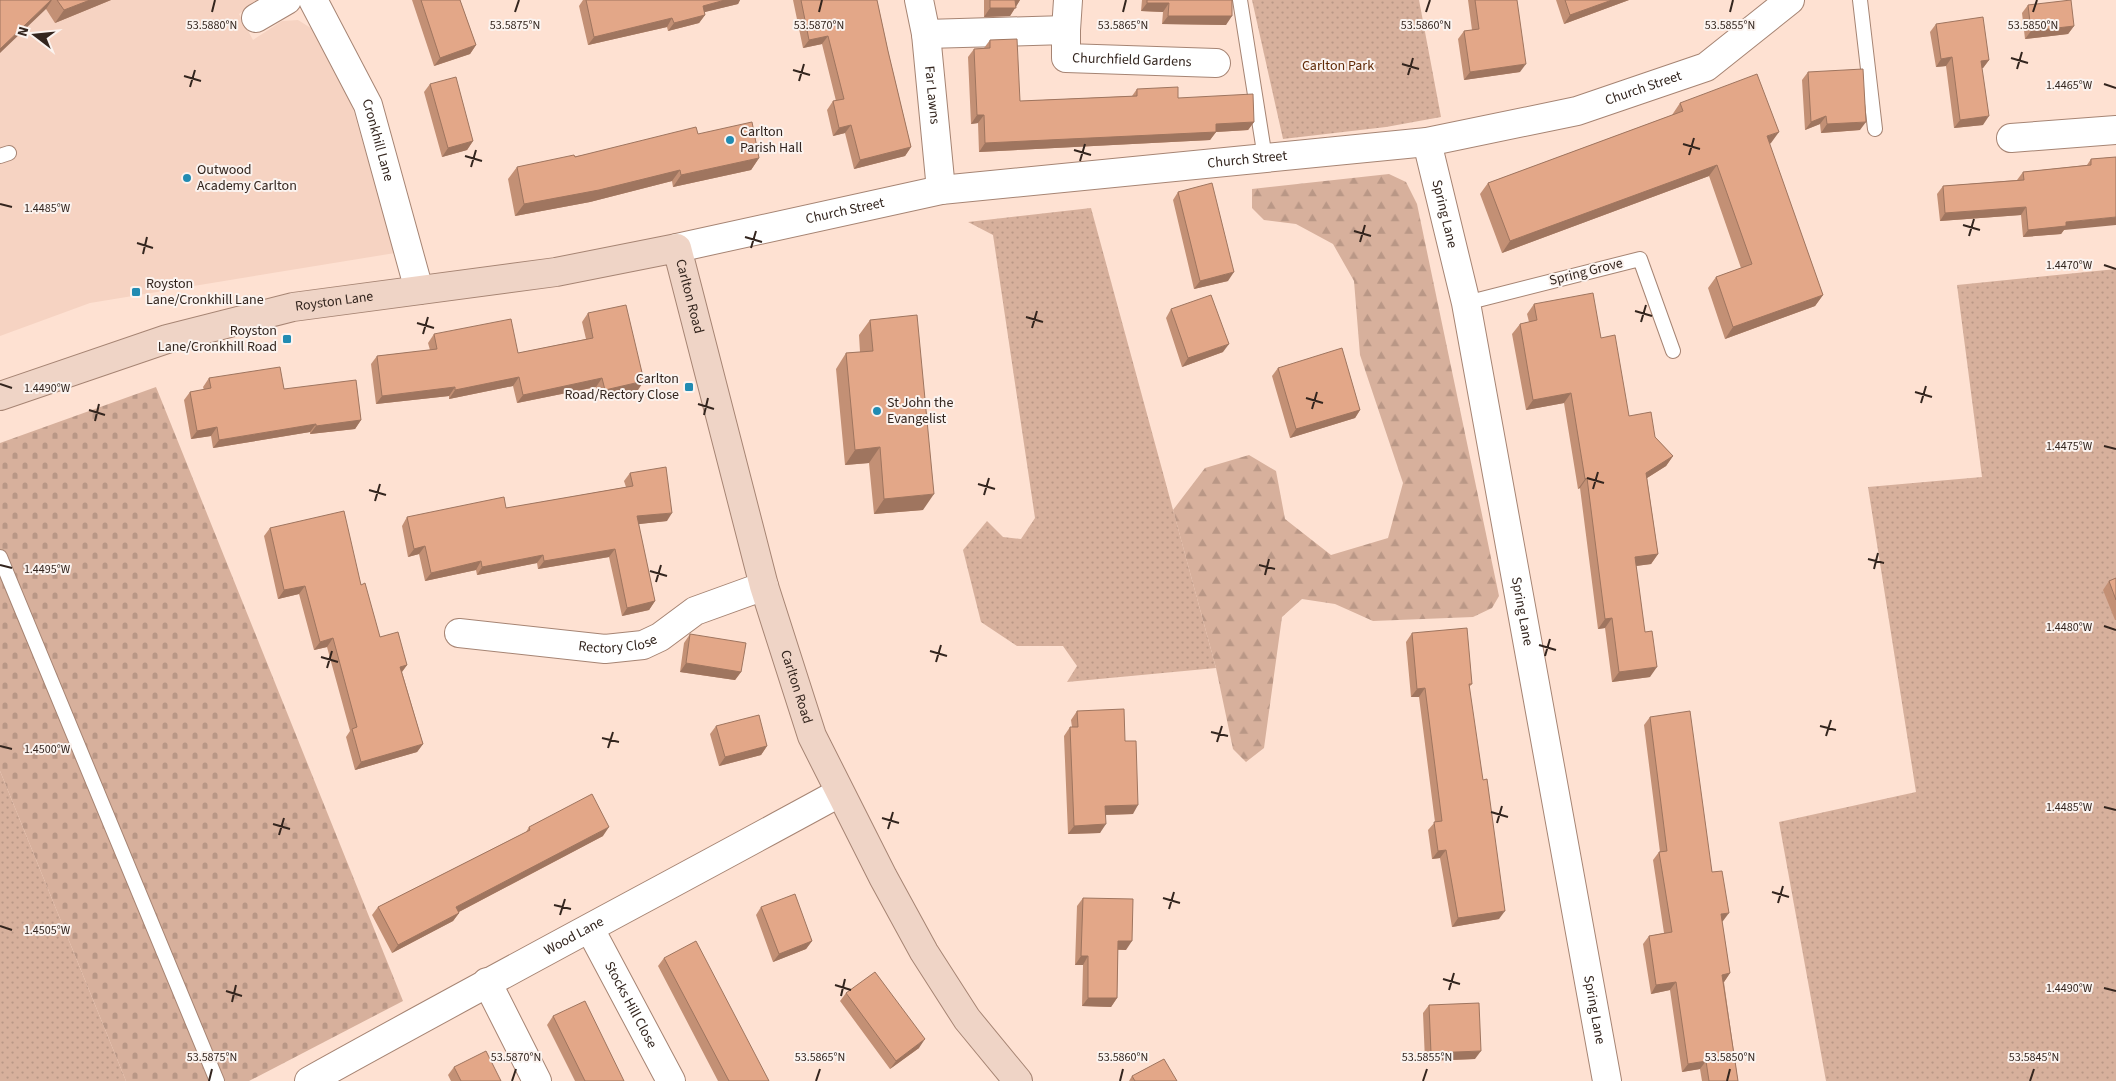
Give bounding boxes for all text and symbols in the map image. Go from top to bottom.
north arrow [10,10,60,60]
text: 53.5880°N [187,17,237,34]
text: 53.5875°N [490,17,540,34]
text: 53.5870°N [794,17,844,34]
text: 53.5865°N [1098,17,1148,34]
text: 53.5860°N [1401,17,1451,34]
text: 53.5855°N [1705,17,1755,34]
text: 53.5850°N [2008,17,2058,34]
text: N [13,24,34,39]
street label: Churchfield Gardens [1072,48,1192,72]
park label: Carlton Park [1302,56,1374,76]
street label: Far Lawns [919,65,945,125]
street label: Church Street [1602,66,1685,111]
text: 1.4465°W [2046,77,2093,94]
street label: Cronkhill Lane [356,95,399,184]
place label: Carlton Parish Hall [740,122,803,158]
marker: Carlton Parish Hall [724,134,736,146]
street label: Church Street [1206,146,1288,174]
place label: Outwood Academy Carlton [197,160,297,196]
marker: Outwood Academy Carlton [181,172,193,184]
street label: Spring Lane [1427,178,1462,250]
street label: Church Street [804,193,886,229]
text: 1.4485°W [24,200,71,217]
street label: Spring Grove [1547,253,1625,291]
street label: Carlton Road [670,257,709,336]
text: 1.4470°W [2046,257,2093,274]
place label: Royston Lane/Cronkhill Lane [146,274,264,310]
marker: Royston Lane/Cronkhill Lane [130,286,142,298]
street label: Royston Lane [294,286,375,317]
place label: Royston Lane/Cronkhill Road [158,321,277,357]
marker: Royston Lane/Cronkhill Road [281,333,293,345]
place label: Carlton Road/Rectory Close [564,369,679,405]
text: 1.4490°W [24,380,71,397]
marker: Carlton Road/Rectory Close [683,381,695,393]
place label: St John the Evangelist [887,393,953,429]
marker: St John the Evangelist [871,405,883,417]
text: 1.4475°W [2046,438,2093,455]
text: 1.4495°W [24,561,71,578]
street label: Spring Lane [1506,575,1538,647]
text: 1.4480°W [2046,619,2093,636]
street label: Rectory Close [577,630,661,659]
street label: Carlton Road [775,647,817,726]
text: 1.4500°W [24,741,71,758]
text: 1.4485°W [2046,799,2093,816]
street label: Wood Lane [541,912,608,961]
text: 1.4505°W [24,922,71,939]
street label: Stocks Hill Close [599,958,662,1052]
street label: Spring Lane [1578,974,1610,1046]
text: 1.4490°W [2046,980,2093,997]
text: 53.5875°N [187,1049,237,1066]
text: 53.5870°N [491,1049,541,1066]
text: 53.5865°N [795,1049,845,1066]
text: 53.5860°N [1098,1049,1148,1066]
text: 53.5855°N [1402,1049,1452,1066]
text: 53.5850°N [1705,1049,1755,1066]
text: 53.5845°N [2009,1049,2059,1066]

